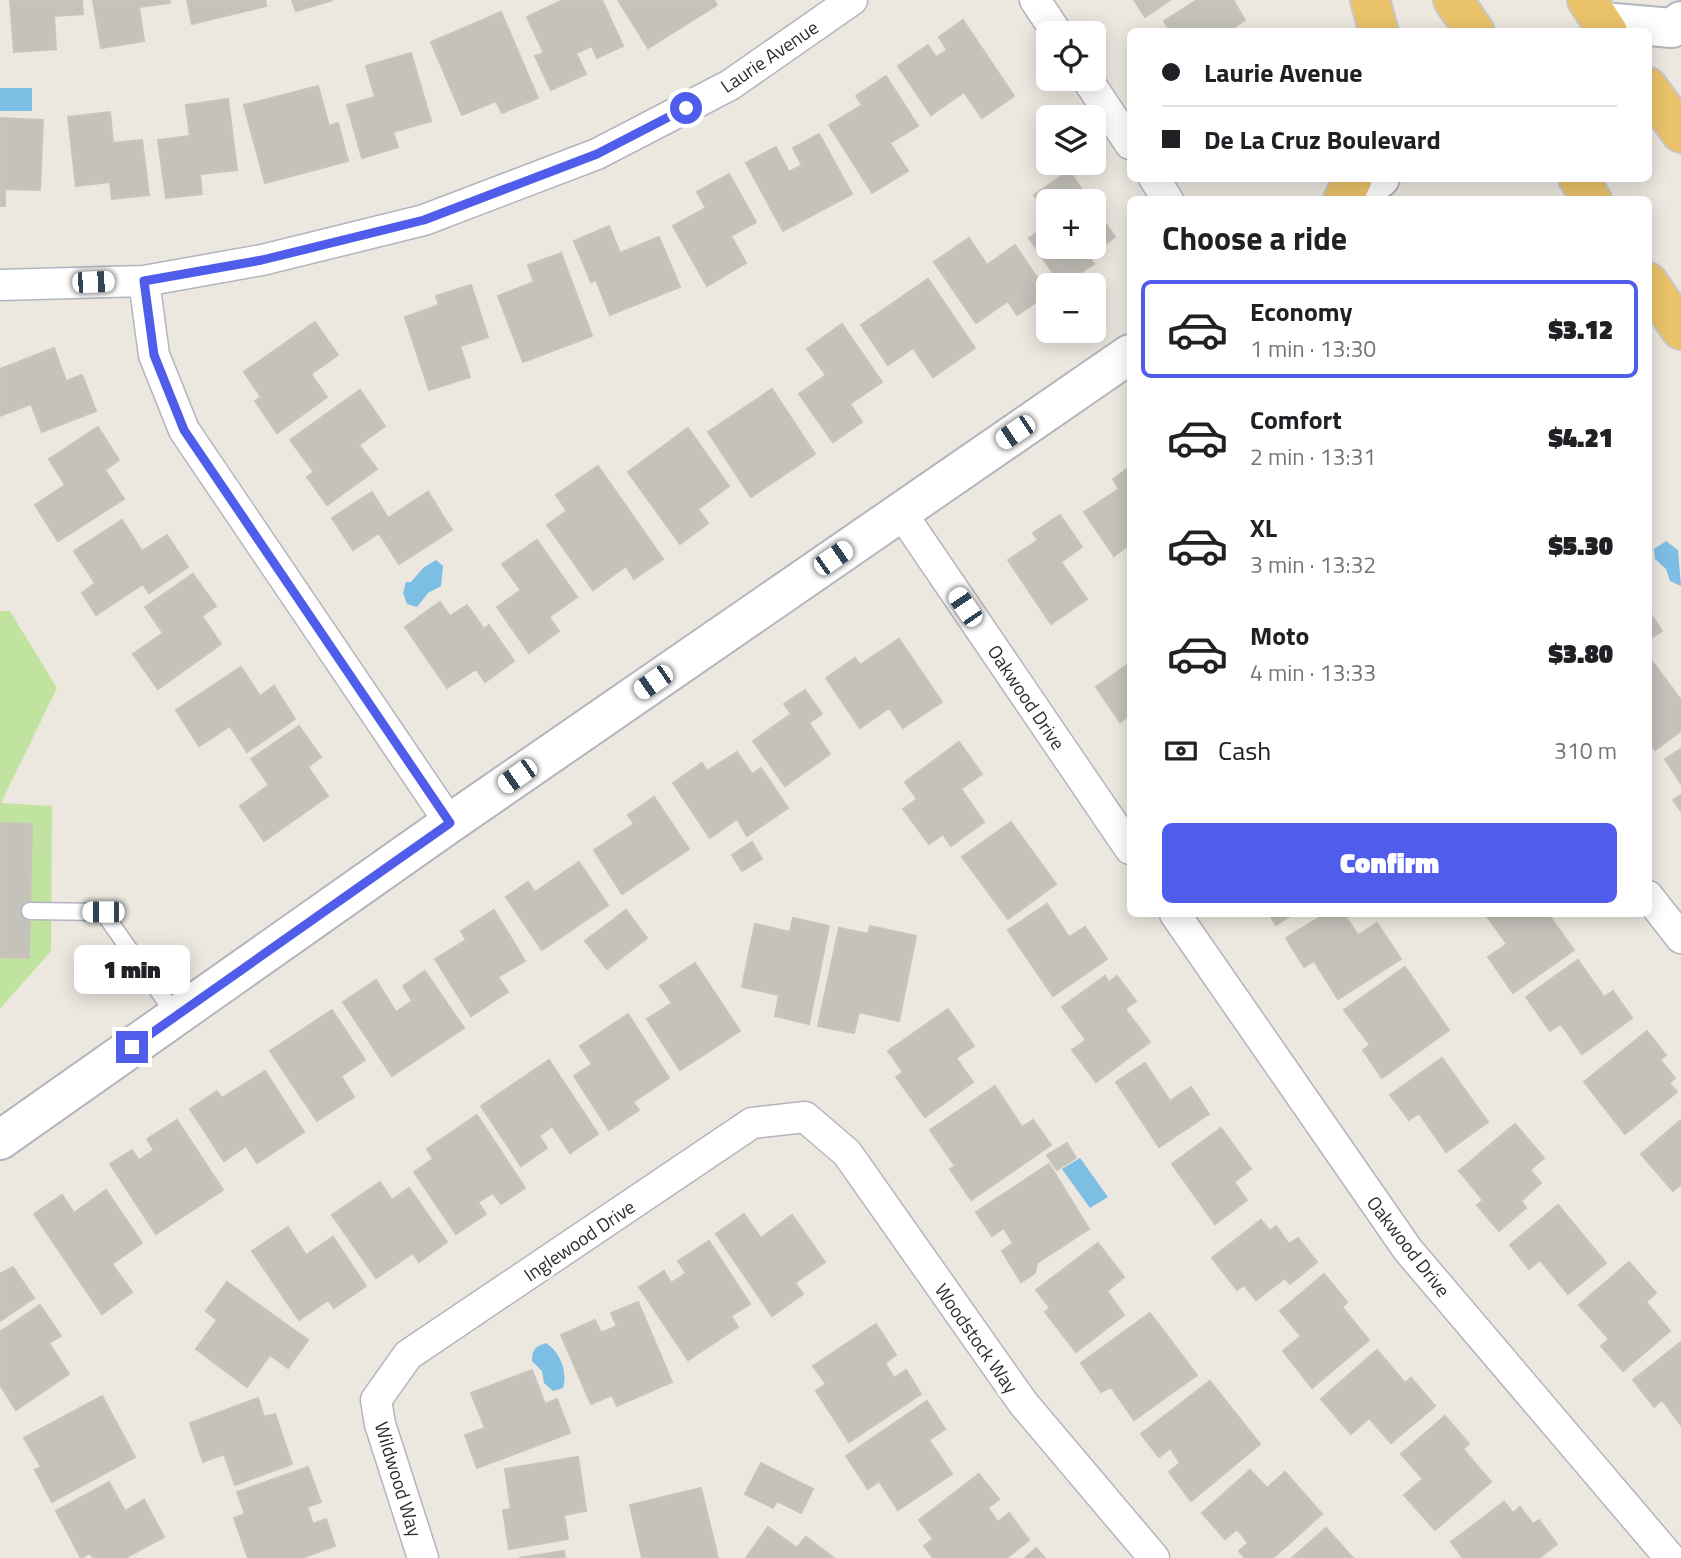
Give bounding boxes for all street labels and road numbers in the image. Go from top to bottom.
street label: Laurie Avenue [714,12,824,100]
street label: Oakwood Drive [981,639,1073,755]
street label: Oakwood Drive [1360,1189,1458,1303]
street label: Inglewood Drive [518,1192,640,1288]
street label: Woodstock Way [928,1277,1026,1399]
street label: Wildwood Way [368,1418,430,1540]

